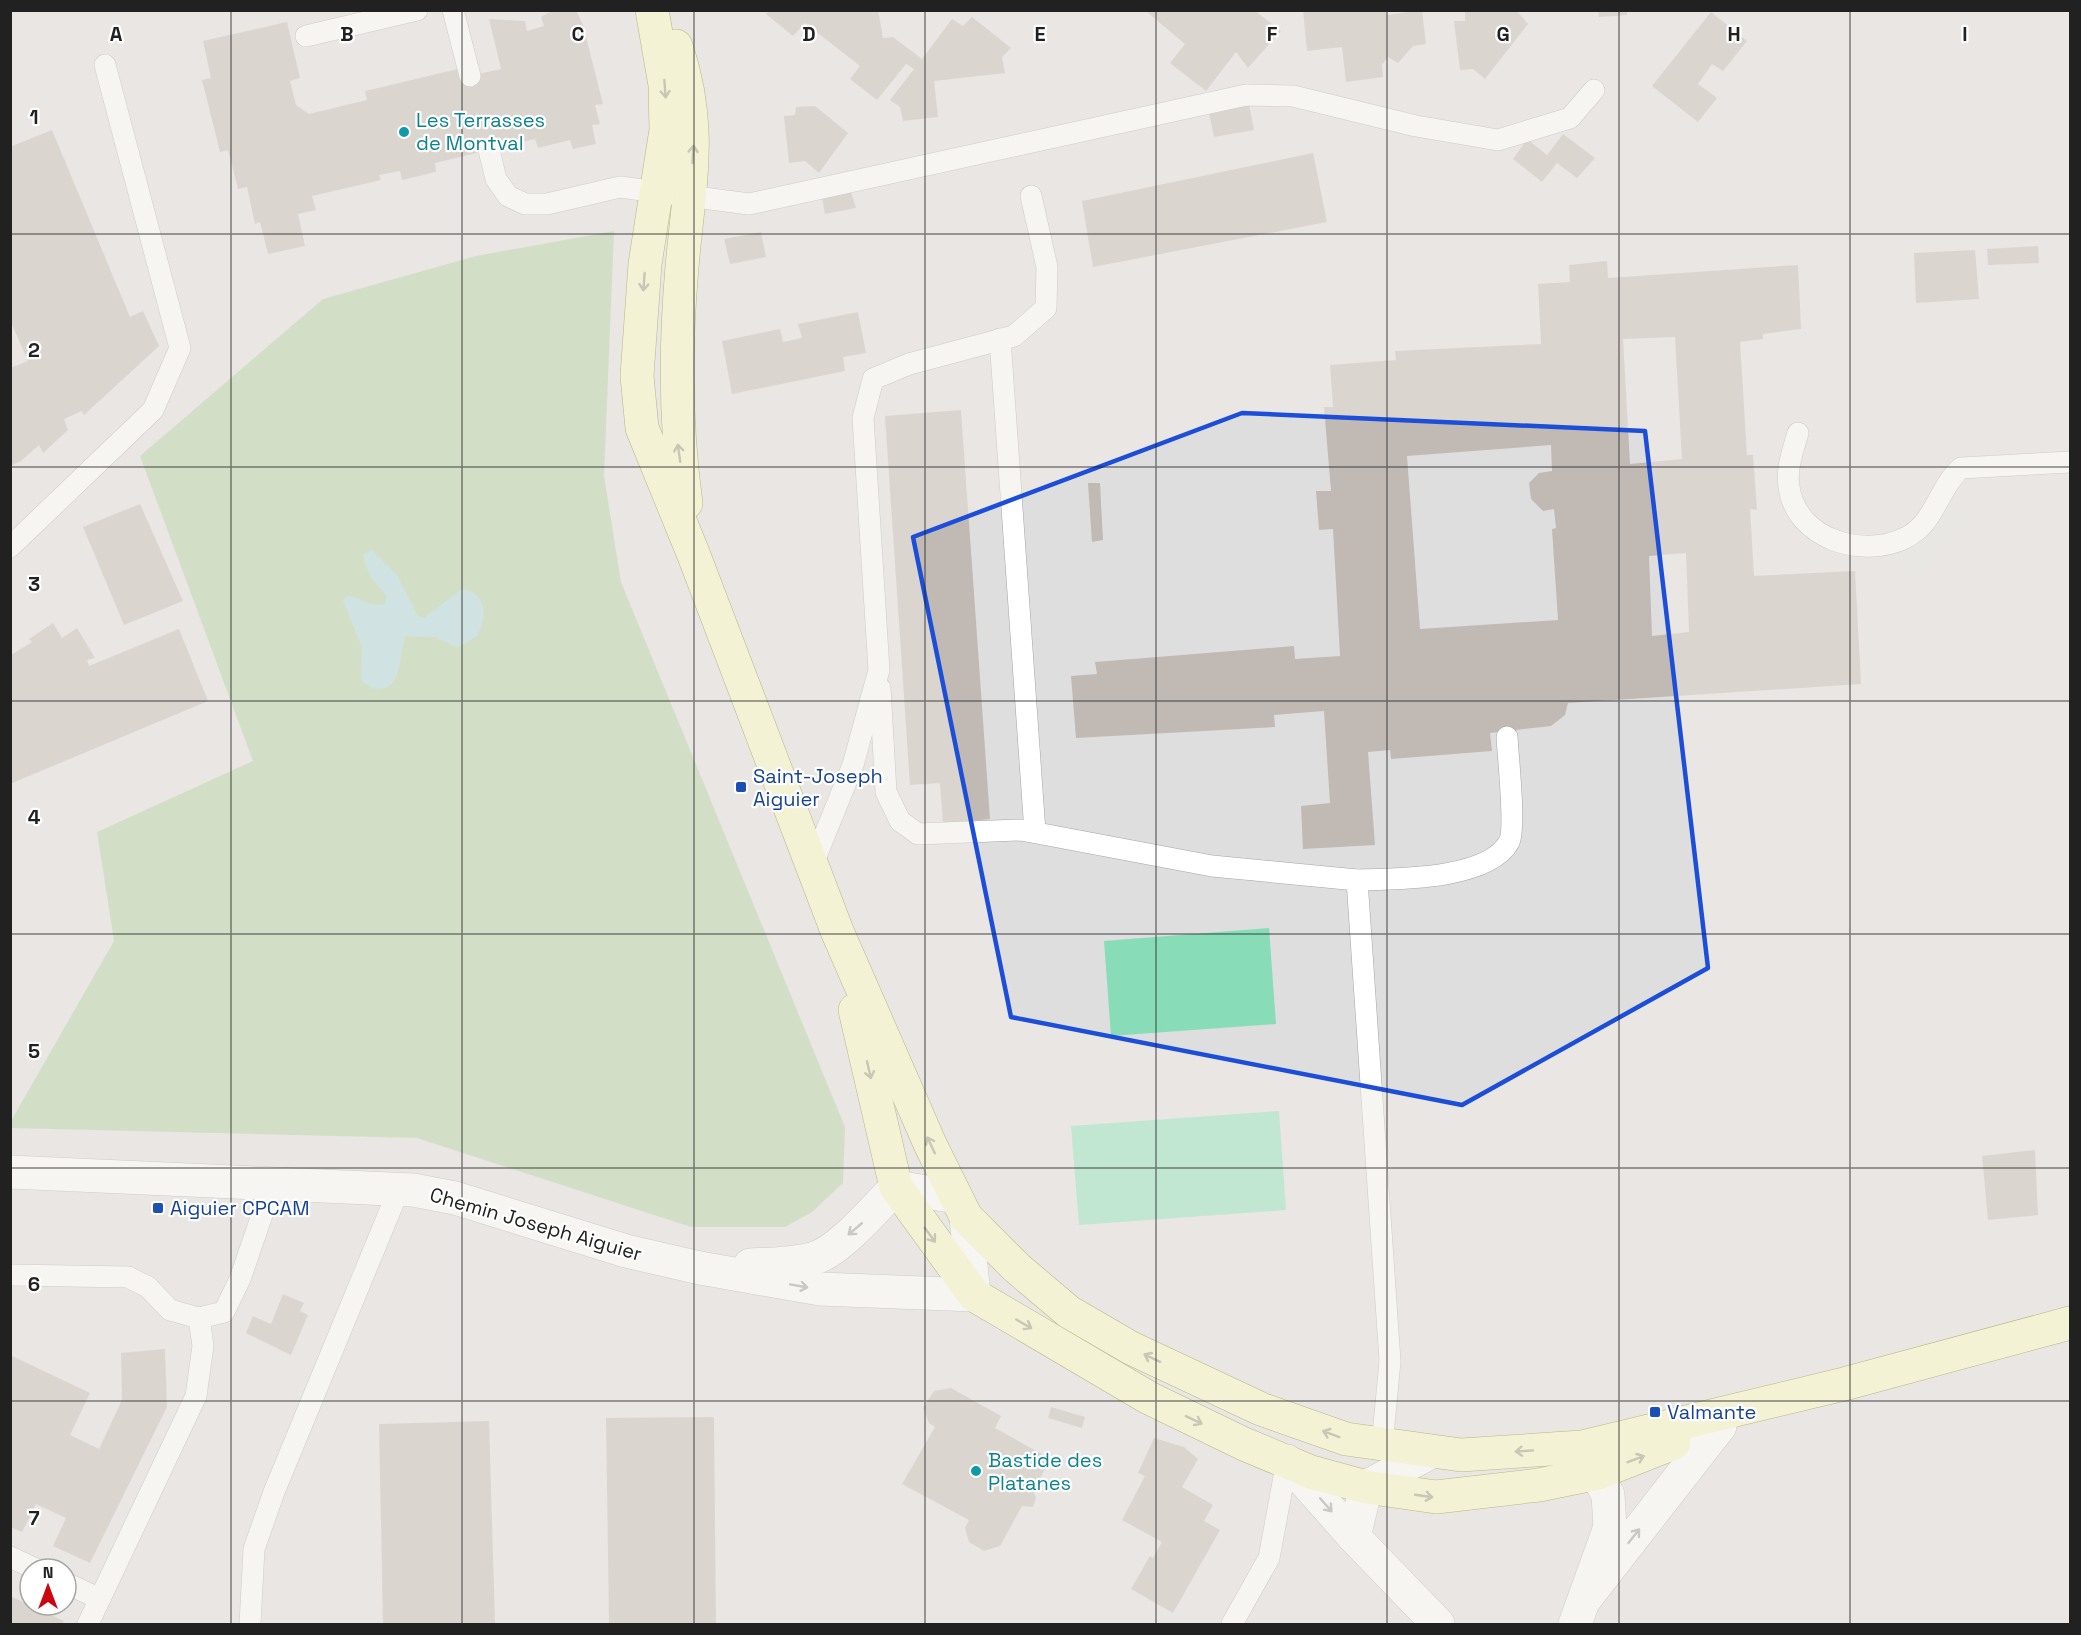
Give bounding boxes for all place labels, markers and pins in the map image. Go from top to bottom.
place label: Les Terrasses de Montval [416,107,545,156]
marker: Les Terrasses de Montval [397,125,411,139]
place label: Saint-Joseph Aiguier [753,763,883,812]
marker: Saint-Joseph Aiguier [734,780,748,794]
place label: Aiguier CPCAM [170,1195,309,1221]
marker: Aiguier CPCAM [151,1201,165,1215]
place label: Valmante [1667,1399,1756,1425]
marker: Valmante [1648,1405,1662,1419]
place label: Bastide des Platanes [988,1447,1102,1496]
marker: Bastide des Platanes [969,1464,983,1478]

